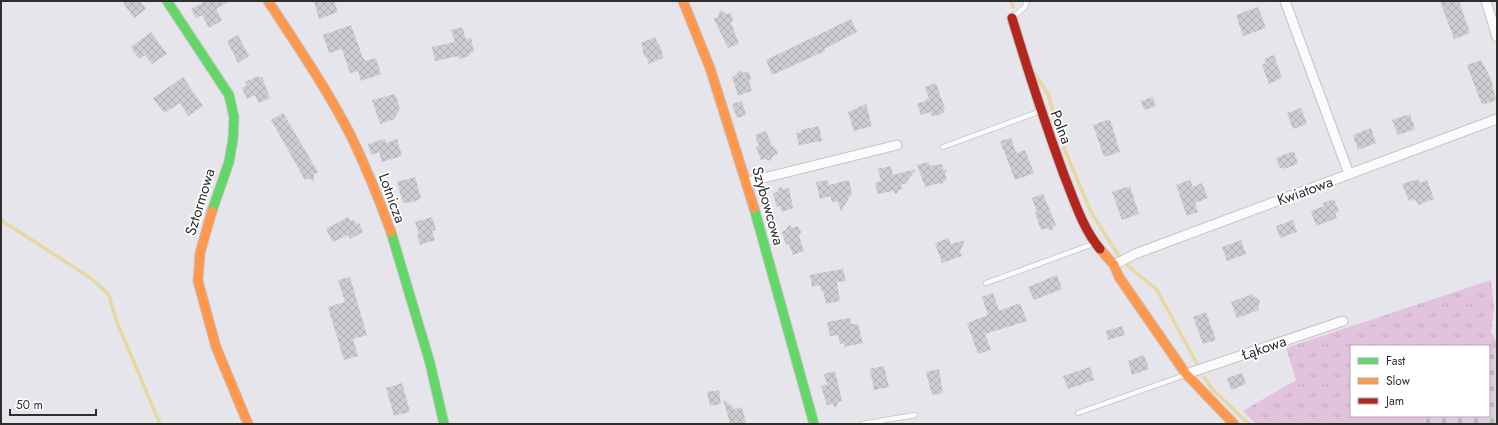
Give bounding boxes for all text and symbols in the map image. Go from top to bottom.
street label: Polna [1045,107,1077,147]
street label: Szybowcowa [746,164,790,248]
street label: Sztormowa [179,166,221,238]
street label: Lotnicza [373,170,411,226]
street label: Kwiatowa [1274,171,1336,211]
street label: Łąkowa [1238,330,1289,366]
legend [1350,345,1490,417]
text: Fast [1386,352,1405,370]
text: Slow [1386,372,1411,390]
scale bar [10,391,96,417]
text: Jam [1384,392,1404,410]
text: 50 m [16,396,43,414]

